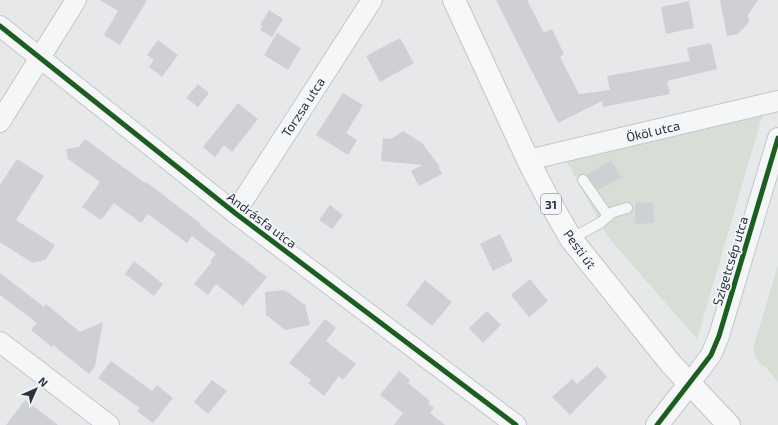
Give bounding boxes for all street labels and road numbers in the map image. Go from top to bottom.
street label: Torzsa utca [278,74,328,140]
street label: Ököl utca [625,117,681,145]
street label: Andrásfa utca [224,189,300,251]
road number: 31 [541,194,561,214]
street label: Szigetcsép utca [709,214,751,308]
street label: Pesti út [560,226,600,272]

